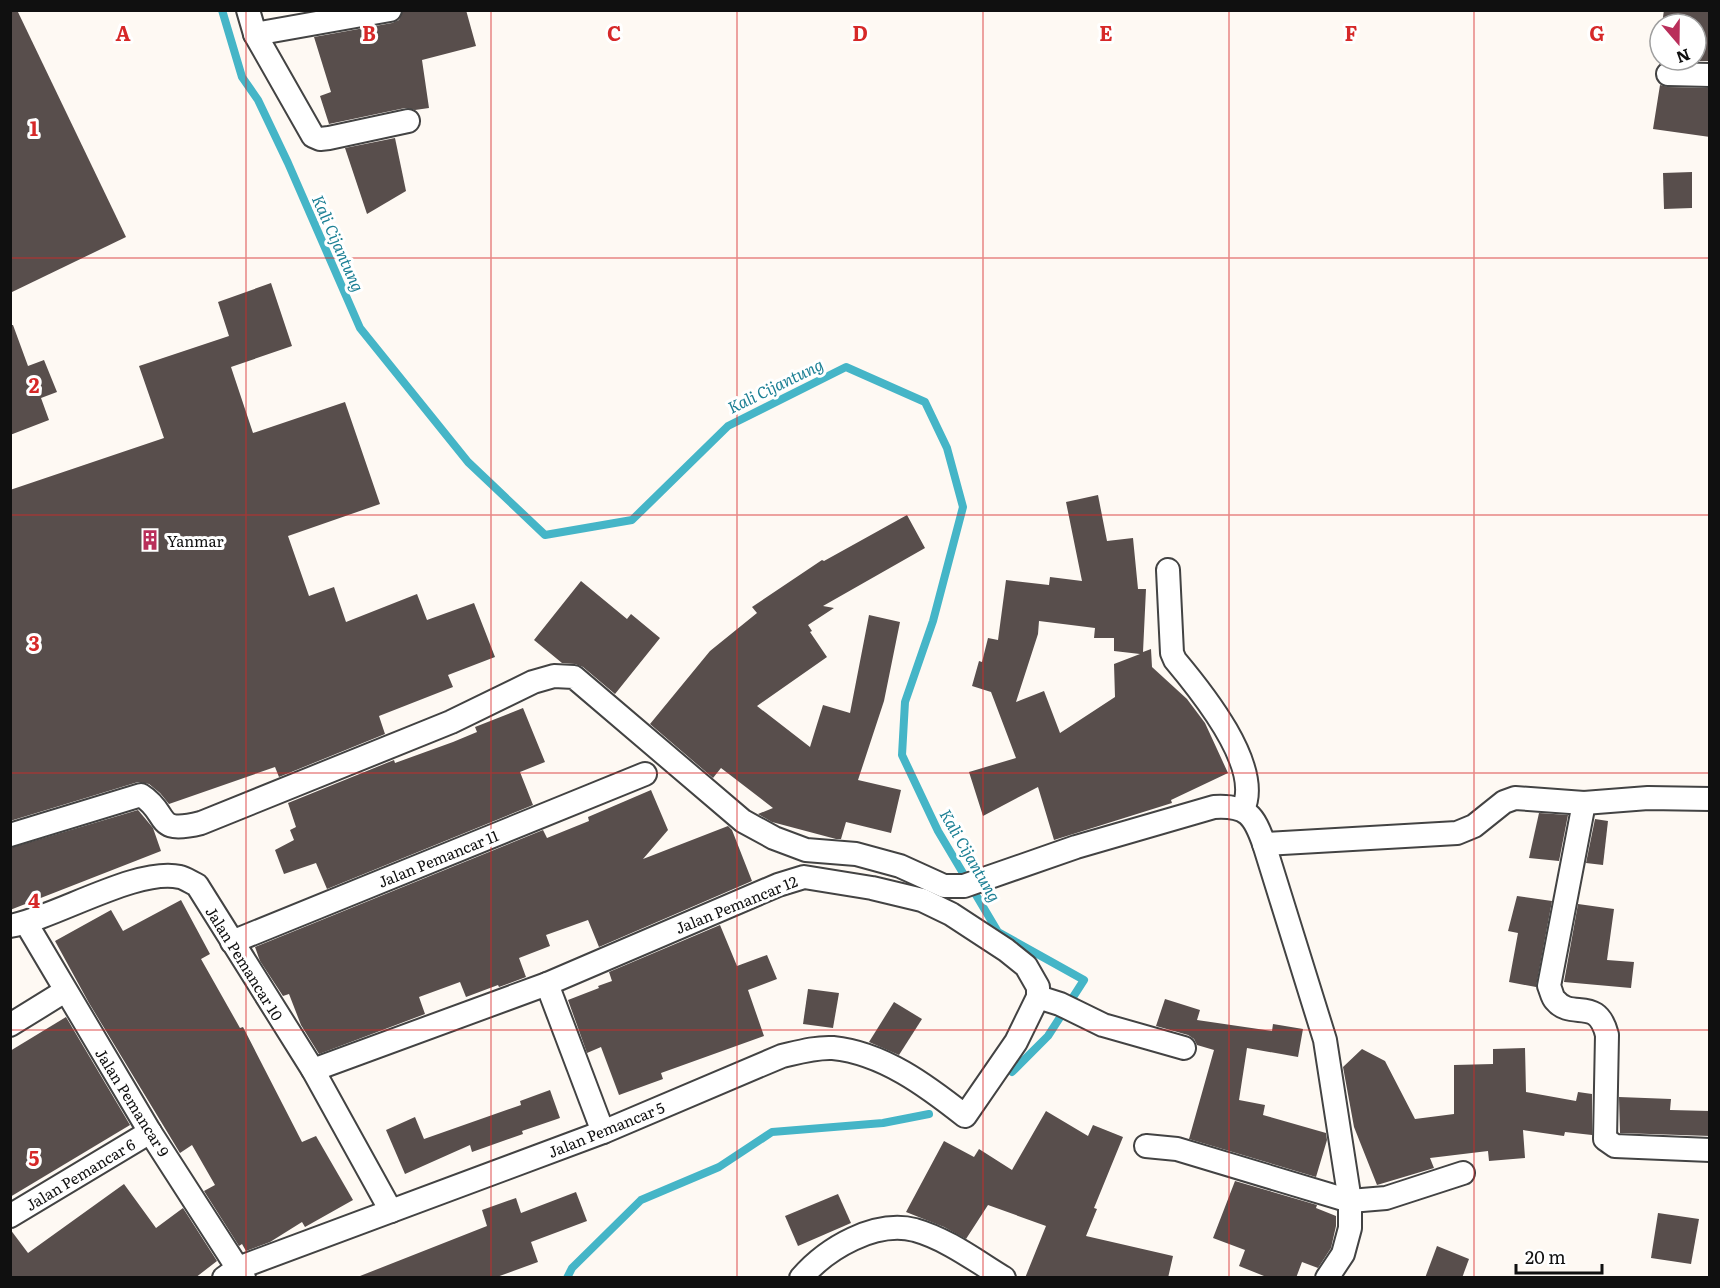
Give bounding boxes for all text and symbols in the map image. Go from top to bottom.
north arrow [1648,12,1708,72]
text: A [115,17,131,47]
text: B [362,17,376,47]
text: C [607,17,621,47]
text: D [852,17,868,47]
text: E [1099,17,1113,47]
text: F [1345,17,1358,47]
text: G [1589,17,1605,47]
text: N [1673,43,1694,71]
text: 1 [30,112,38,142]
water label: Kali Cijantung [307,191,371,295]
water label: Kali Cijantung [723,352,827,418]
text: 2 [29,369,40,399]
building icon: Yanmar [138,528,162,552]
place label: Yanmar [167,529,224,552]
text: 3 [28,627,40,657]
water label: Kali Cijantung [935,804,1007,906]
street label: Jalan Pemancar 11 [374,823,502,893]
street label: Jalan Pemancar 12 [671,869,801,939]
text: 4 [28,884,40,914]
street label: Jalan Pemancar 10 [201,901,290,1025]
street label: Jalan Pemancar 9 [90,1043,176,1161]
street label: Jalan Pemancar 5 [544,1095,668,1163]
street label: Jalan Pemancar 6 [21,1132,139,1216]
text: 5 [29,1142,40,1172]
scale bar [1516,1237,1602,1275]
text: 20 m [1525,1243,1566,1270]

